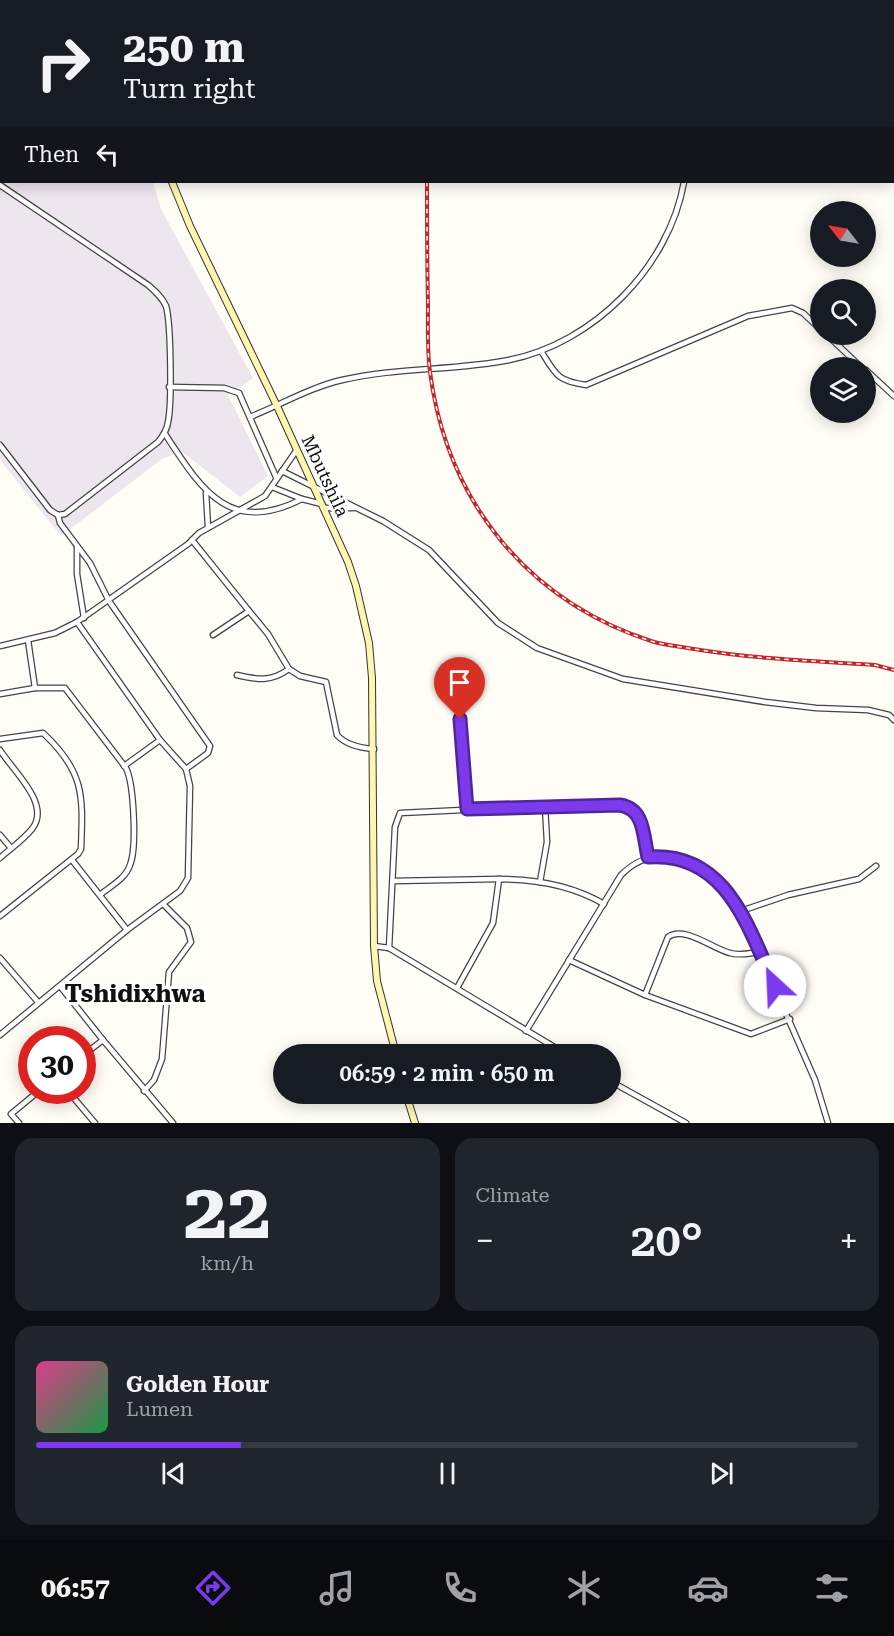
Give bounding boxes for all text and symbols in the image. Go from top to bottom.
text: 250 m [123,23,245,72]
icon: right [24,24,102,102]
text: Turn right [123,73,256,105]
icon: left [91,138,124,171]
text: Then [24,142,79,167]
north arrow [810,201,876,267]
map controls [810,201,876,423]
button: search [810,279,876,345]
button: layers [810,357,876,423]
street label: Mbutshila [297,431,354,520]
pin [434,657,485,719]
icon: arrive [443,666,476,699]
position arrow [743,954,807,1018]
district label: Tshidixhwa [65,980,205,1008]
speed limit sign: 30 [18,1026,96,1104]
text: 06:59 · 2 min · 650 m [340,1061,554,1086]
text: 22 [184,1166,271,1257]
text: Climate [476,1183,550,1207]
text: 20° [630,1214,703,1267]
text: − [476,1221,494,1260]
text: + [840,1221,858,1260]
text: km/h [200,1251,254,1275]
text: Golden Hour [126,1372,269,1397]
text: Lumen [126,1397,193,1421]
icon: previous [157,1457,190,1490]
icon: pause [431,1457,464,1490]
icon: next [705,1457,738,1490]
icon: directions [192,1567,234,1609]
icon: music [316,1567,358,1609]
icon: phone [439,1567,481,1609]
icon: climate [563,1567,605,1609]
icon: car [687,1567,729,1609]
icon: filters [811,1567,853,1609]
text: 06:57 [41,1572,110,1604]

